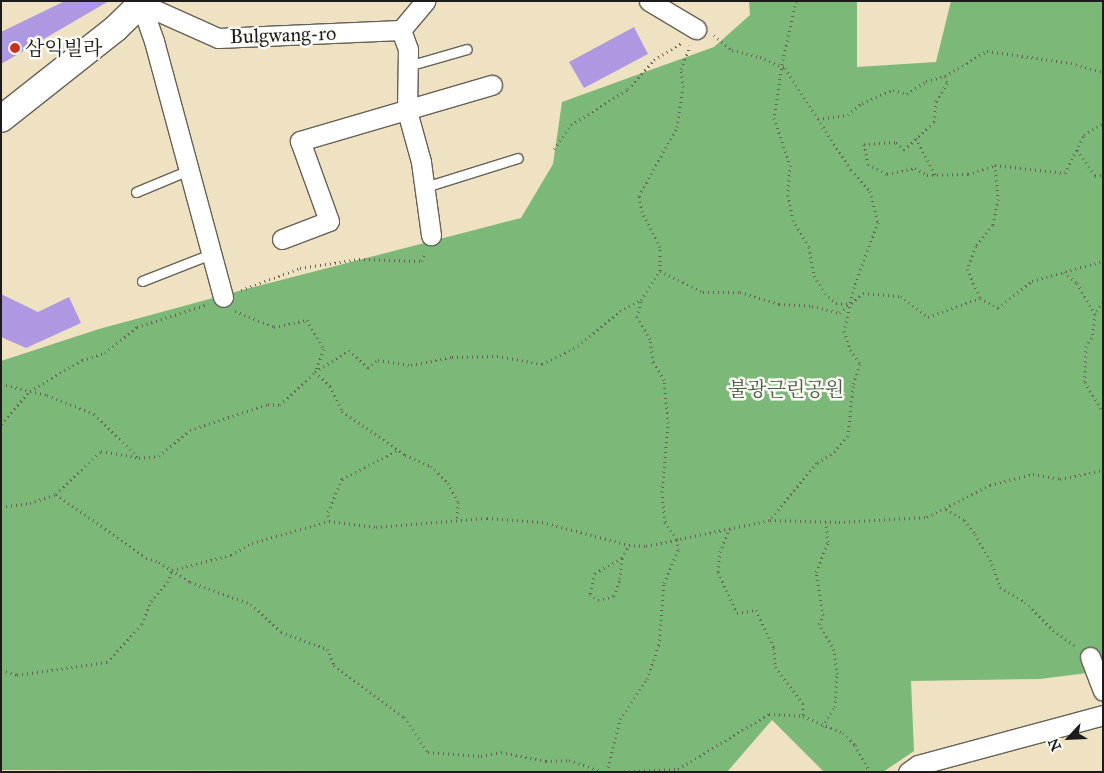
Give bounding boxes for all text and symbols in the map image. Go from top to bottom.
street label: Bulgwang-ro [229,21,337,49]
place label: 삼익빌라 [25,36,102,60]
marker: 삼익빌라 [9,42,21,54]
park label: 불광근린공원 [728,377,844,401]
north arrow [1044,713,1094,763]
text: N [1045,736,1065,754]

